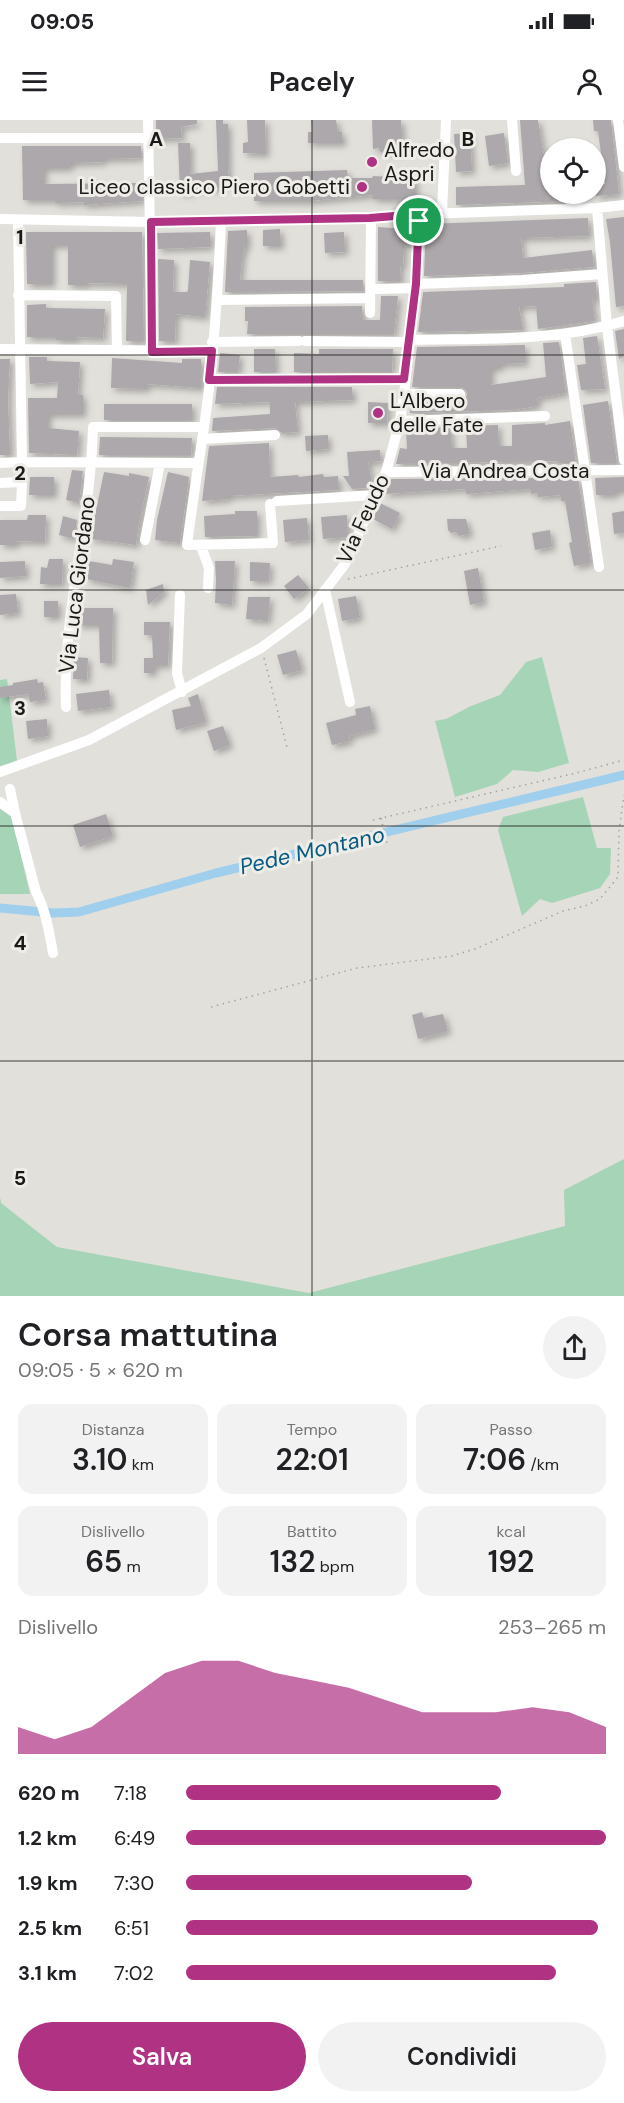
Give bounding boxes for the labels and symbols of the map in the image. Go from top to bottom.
text: A [149,126,163,152]
text: B [462,126,474,152]
place label: Alfredo Aspri [384,136,455,188]
marker: Alfredo Aspri [365,155,379,169]
place label: Liceo classico Piero Gobetti [78,173,350,201]
marker: Liceo classico Piero Gobetti [355,180,369,194]
pin [393,195,444,246]
text: 1 [16,224,24,250]
place label: L'Albero delle Fate [390,387,484,439]
marker: L'Albero delle Fate [371,406,385,420]
street label: Via Andrea Costa [421,457,589,485]
text: 2 [14,460,26,486]
street label: Via Feudo [330,469,396,569]
street label: Via Luca Giordano [52,495,102,675]
text: 3 [14,695,26,721]
water label: Pede Montano [237,820,387,881]
text: 4 [14,930,27,956]
text: 5 [14,1165,26,1191]

